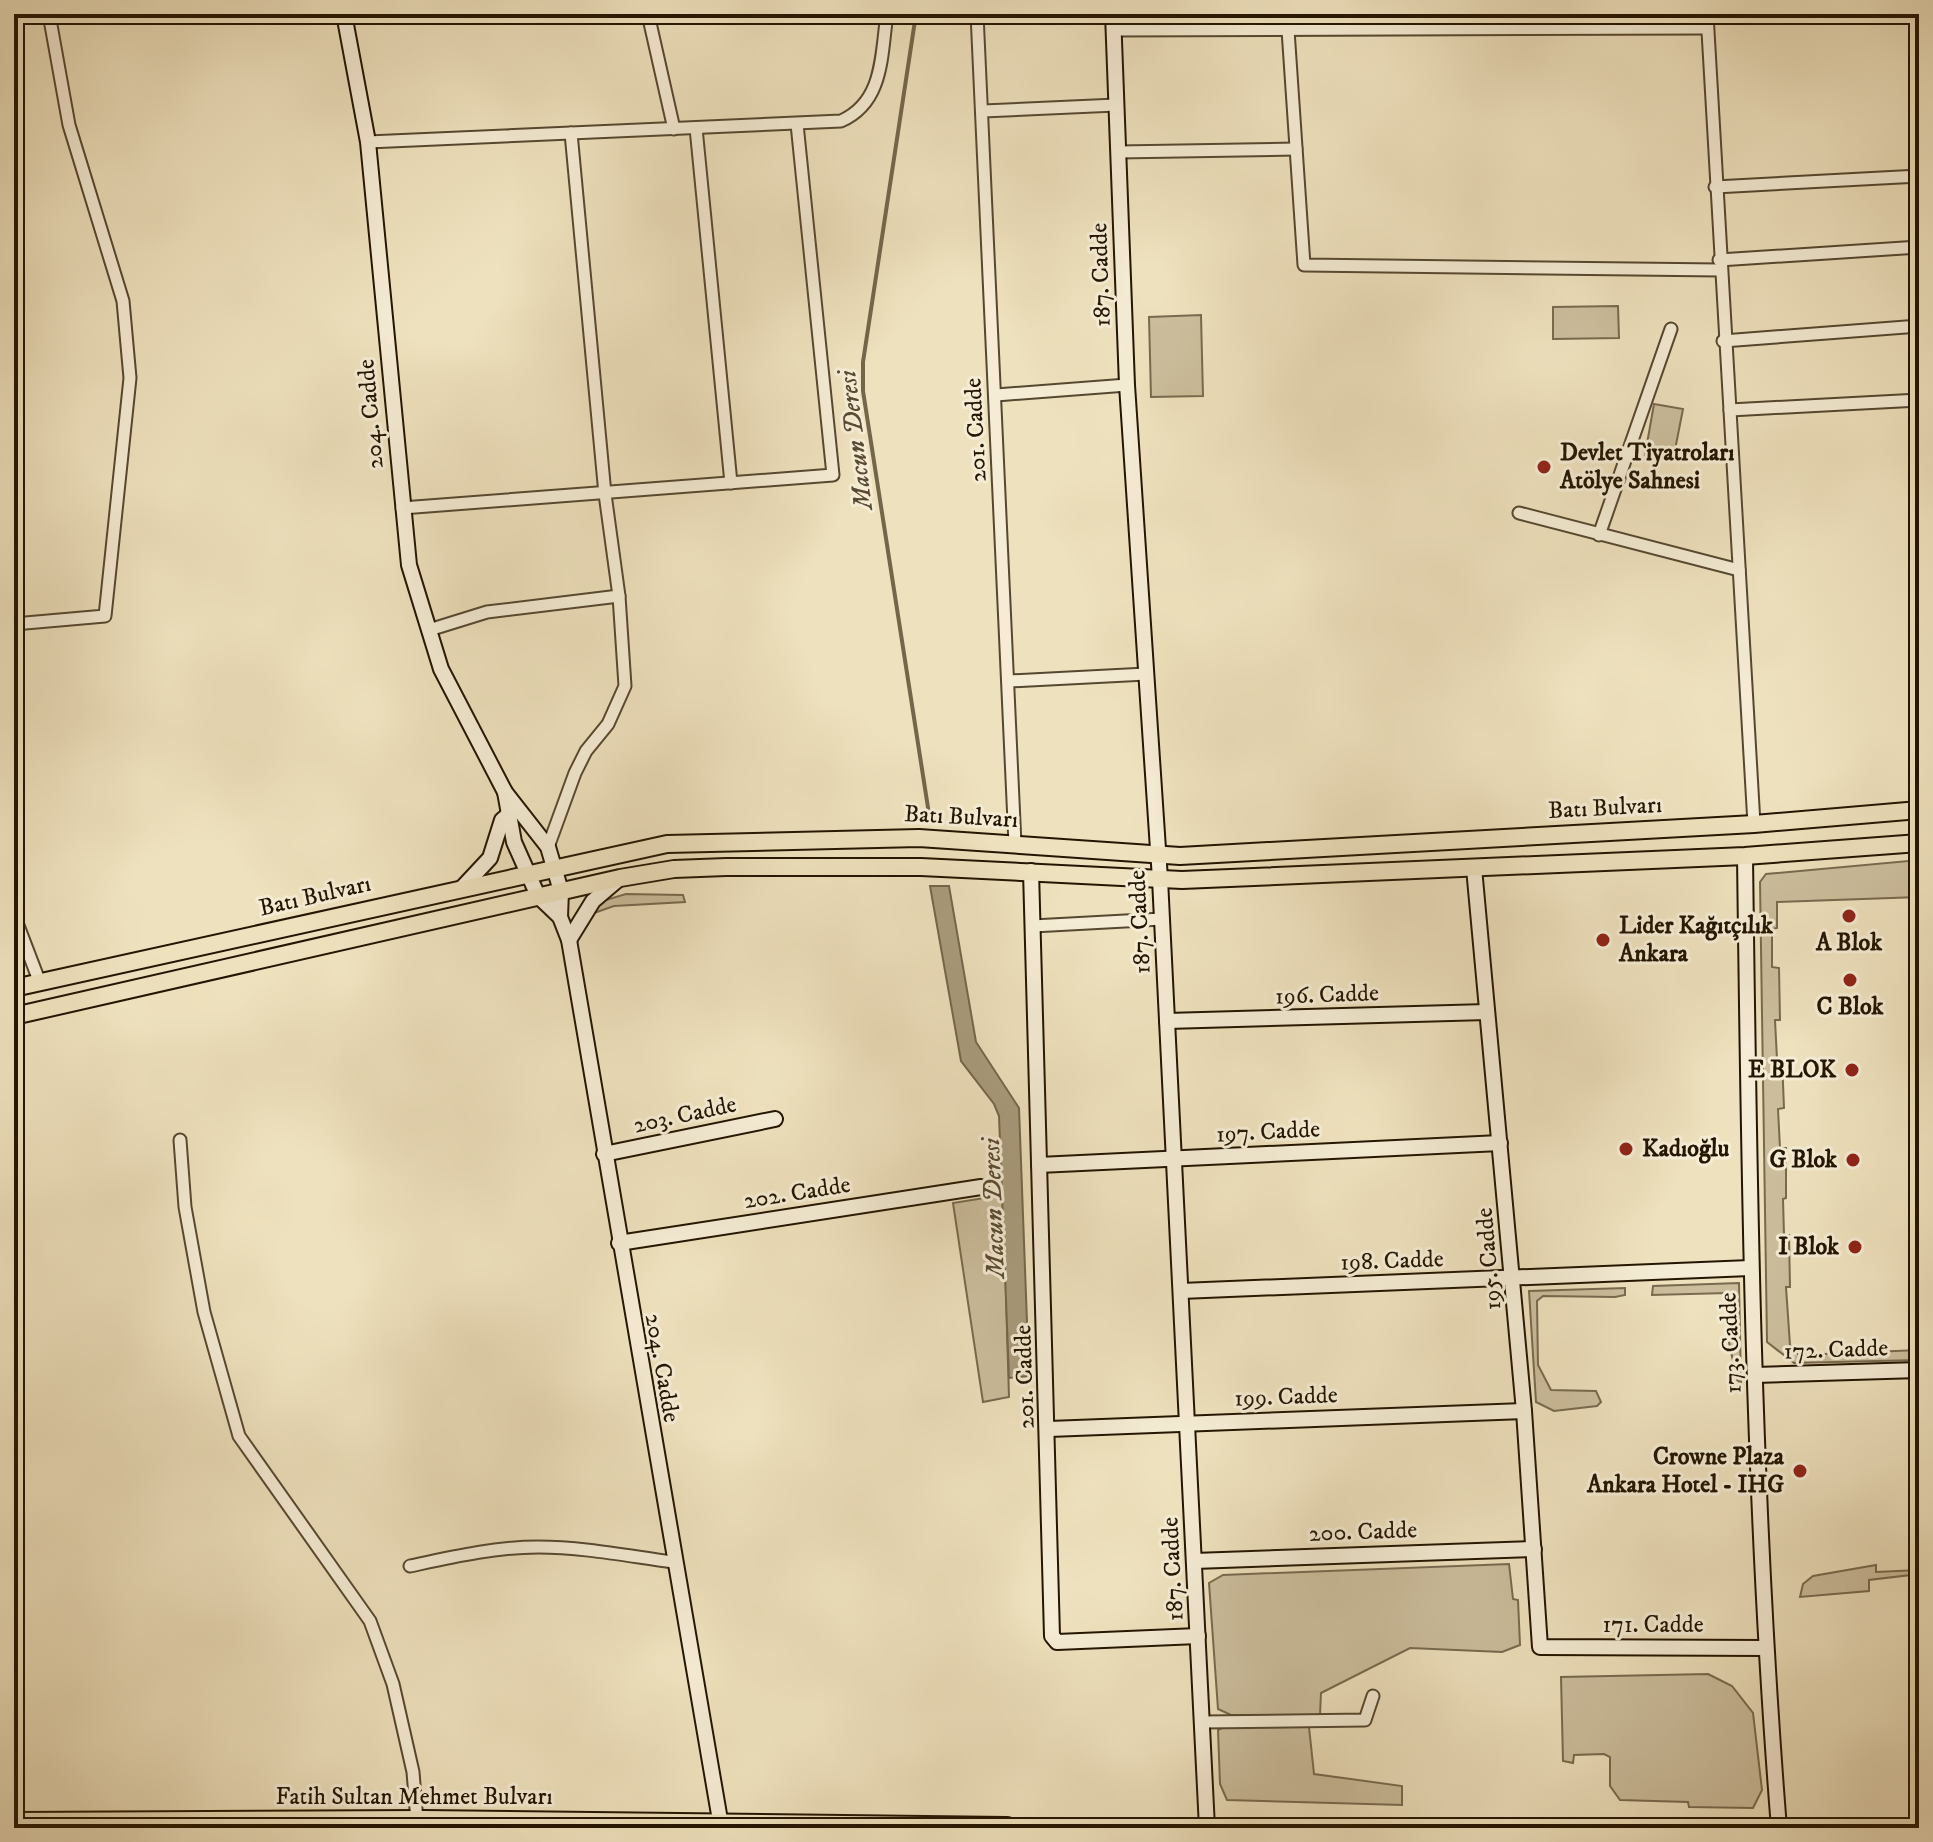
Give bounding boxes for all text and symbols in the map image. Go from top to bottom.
street label: 187. Cadde [1084,222,1118,328]
street label: 204. Cadde [351,358,391,470]
water label: Macun Deresi [831,366,881,514]
street label: 201. Cadde [958,377,994,483]
place label: Devlet Tiyatroları Atölye Sahnesi [1559,438,1734,496]
marker: Devlet Tiyatroları Atölye Sahnesi [1535,458,1553,476]
street label: Batı Bulvarı [1547,790,1663,826]
street label: Batı Bulvarı [903,799,1019,835]
street label: Batı Bulvarı [256,869,374,923]
street label: 187. Cadde [1122,869,1158,975]
marker: A Blok [1840,907,1858,925]
place label: Lider Kağıtçılık Ankara [1618,911,1774,969]
place label: A Blok [1815,928,1883,958]
marker: Lider Kağıtçılık Ankara [1594,931,1612,949]
marker: C Blok [1841,971,1859,989]
street label: 196. Cadde [1274,978,1380,1012]
place label: C Blok [1817,992,1884,1022]
place label: E BLOK [1748,1055,1837,1085]
marker: E BLOK [1843,1061,1861,1079]
street label: 203. Cadde [631,1089,739,1141]
street label: 197. Cadde [1215,1114,1321,1150]
place label: Kadıoğlu [1642,1134,1730,1164]
water label: Macun Deresi [975,1135,1013,1281]
marker: Kadıoğlu [1617,1140,1635,1158]
place label: G Blok [1769,1145,1838,1175]
marker: G Blok [1844,1151,1862,1169]
street label: 202. Cadde [741,1170,853,1216]
street label: 195. Cadde [1470,1206,1508,1312]
place label: I Blok [1778,1232,1840,1262]
marker: I Blok [1846,1238,1864,1256]
street label: 198. Cadde [1340,1244,1444,1278]
street label: 173. Cadde [1713,1292,1749,1394]
street label: 204. Cadde [638,1311,686,1425]
street label: 201. Cadde [1008,1324,1042,1430]
street label: 172. Cadde [1783,1333,1889,1367]
street label: 199. Cadde [1234,1380,1338,1414]
place label: Crowne Plaza Ankara Hotel - IHG [1586,1442,1785,1500]
marker: Crowne Plaza Ankara Hotel - IHG [1791,1462,1809,1480]
street label: 200. Cadde [1308,1515,1418,1549]
street label: 187. Cadde [1155,1516,1191,1622]
street label: 171. Cadde [1602,1610,1704,1640]
street label: Fatih Sultan Mehmet Bulvarı [275,1782,553,1812]

